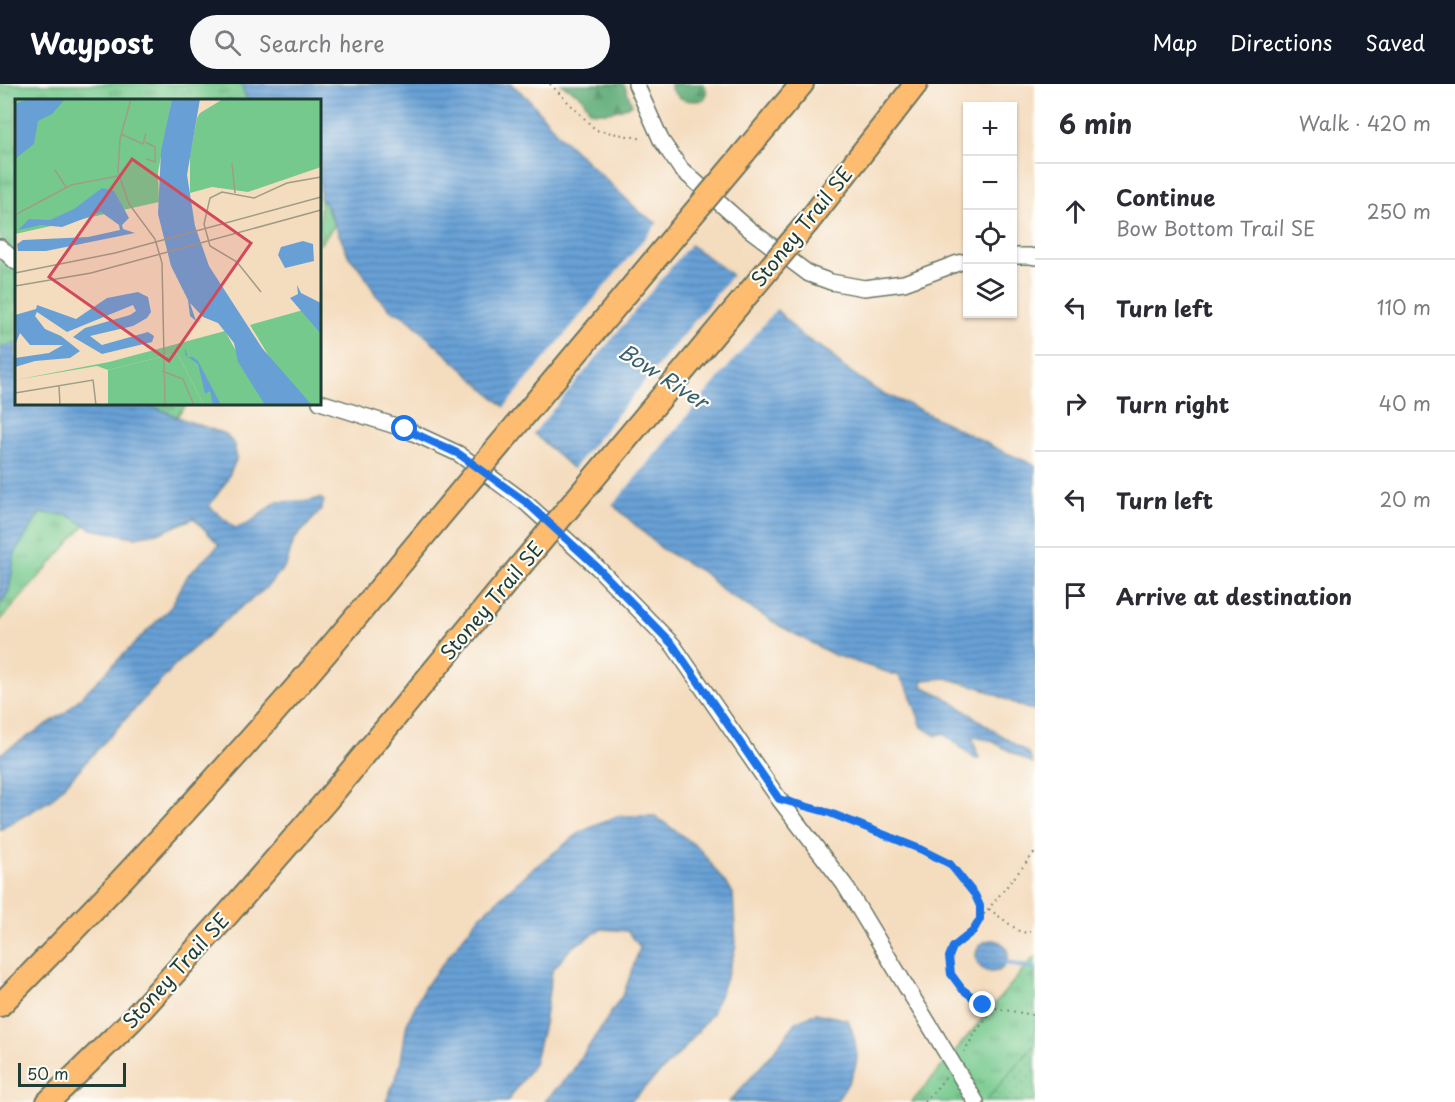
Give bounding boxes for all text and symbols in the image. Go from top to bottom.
search box [190,15,610,69]
text: Waypost [30,21,154,64]
icon: search [211,26,244,59]
text: Search here [259,26,385,59]
text: Map [1152,26,1197,58]
text: Directions [1230,26,1332,58]
text: Saved [1365,26,1425,58]
inset map [15,99,321,405]
map controls [963,102,1017,318]
button: + [963,102,1017,156]
text: 6 min [1059,104,1132,143]
text: Walk · 420 m [1299,108,1431,138]
button: − [963,156,1017,210]
street label: Stoney Trail SE [743,160,859,293]
text: Continue [1116,180,1215,213]
icon: ahead [1059,195,1092,228]
text: 250 m [1367,196,1431,226]
button: locate [963,210,1017,264]
text: Bow Bottom Trail SE [1116,213,1316,243]
button: layers [963,264,1017,318]
icon: left [1059,291,1092,324]
text: Turn left [1116,291,1213,324]
text: 110 m [1377,292,1431,322]
water label: Bow River [613,334,717,417]
icon: right [1059,387,1092,420]
text: Turn right [1116,387,1229,420]
text: 40 m [1379,388,1431,418]
route start [391,415,417,441]
icon: left [1059,483,1092,516]
text: Turn left [1116,483,1213,516]
text: 20 m [1379,484,1431,514]
street label: Stoney Trail SE [432,534,550,667]
icon: arrive [1059,579,1092,612]
text: Arrive at destination [1116,579,1352,612]
street label: Stoney Trail SE [115,905,236,1035]
route end [969,991,995,1017]
scale bar [18,1060,126,1088]
text: 50 m [27,1061,68,1085]

